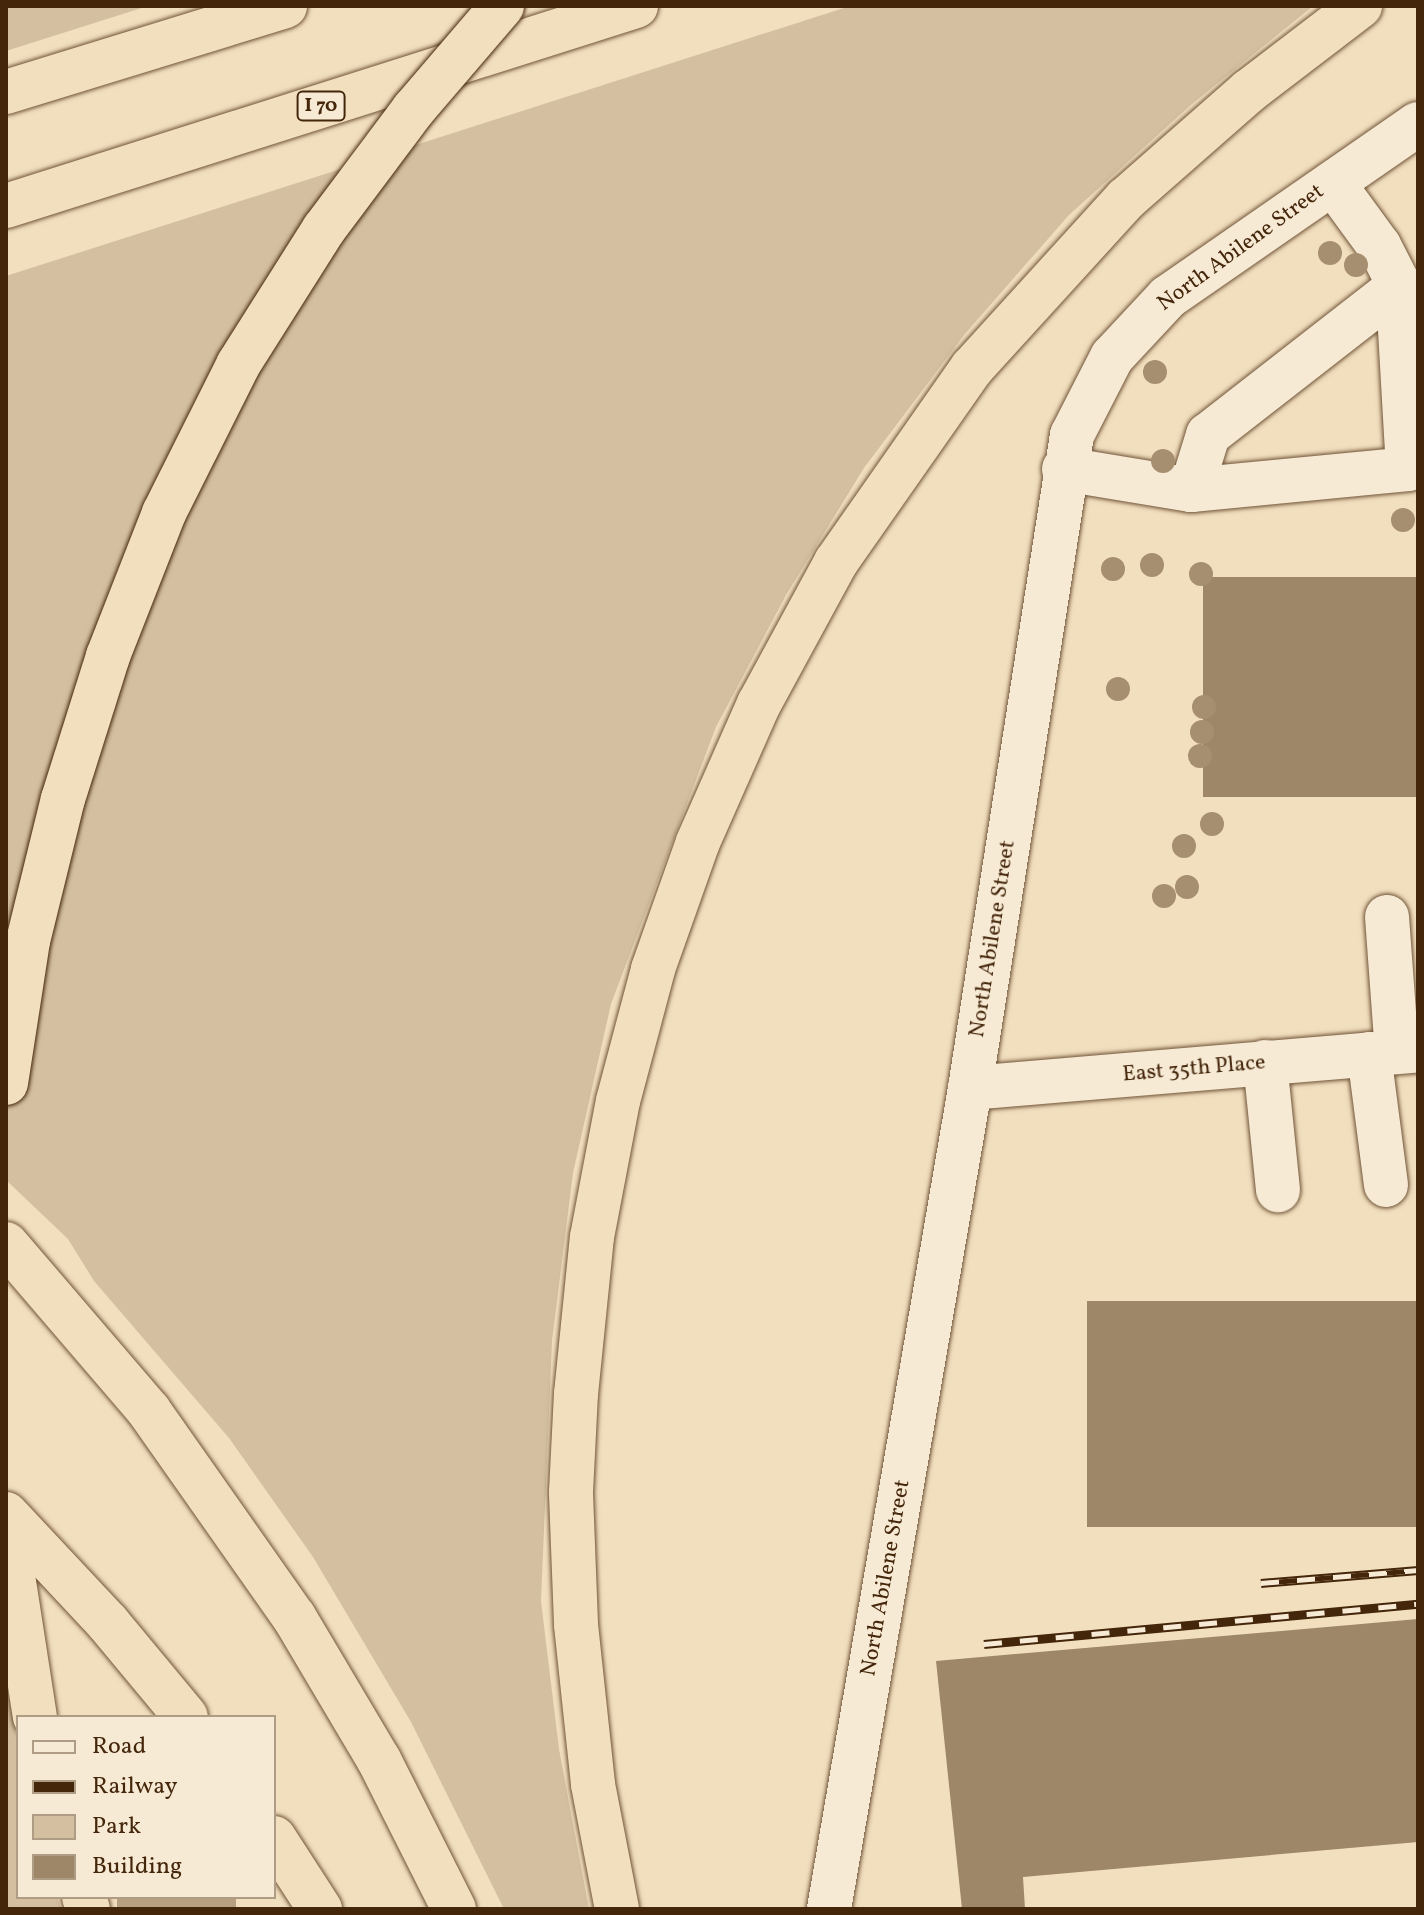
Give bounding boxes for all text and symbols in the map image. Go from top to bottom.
road number: I 70 [295,90,347,122]
street label: North Abilene Street [1153,179,1329,317]
street label: North Abilene Street [964,839,1022,1039]
street label: East 35th Place [1121,1050,1267,1088]
street label: North Abilene Street [856,1478,916,1678]
legend [16,1715,276,1899]
text: Road [92,1730,146,1764]
text: Railway [92,1770,178,1804]
text: Park [92,1810,141,1844]
text: Building [92,1850,182,1884]

